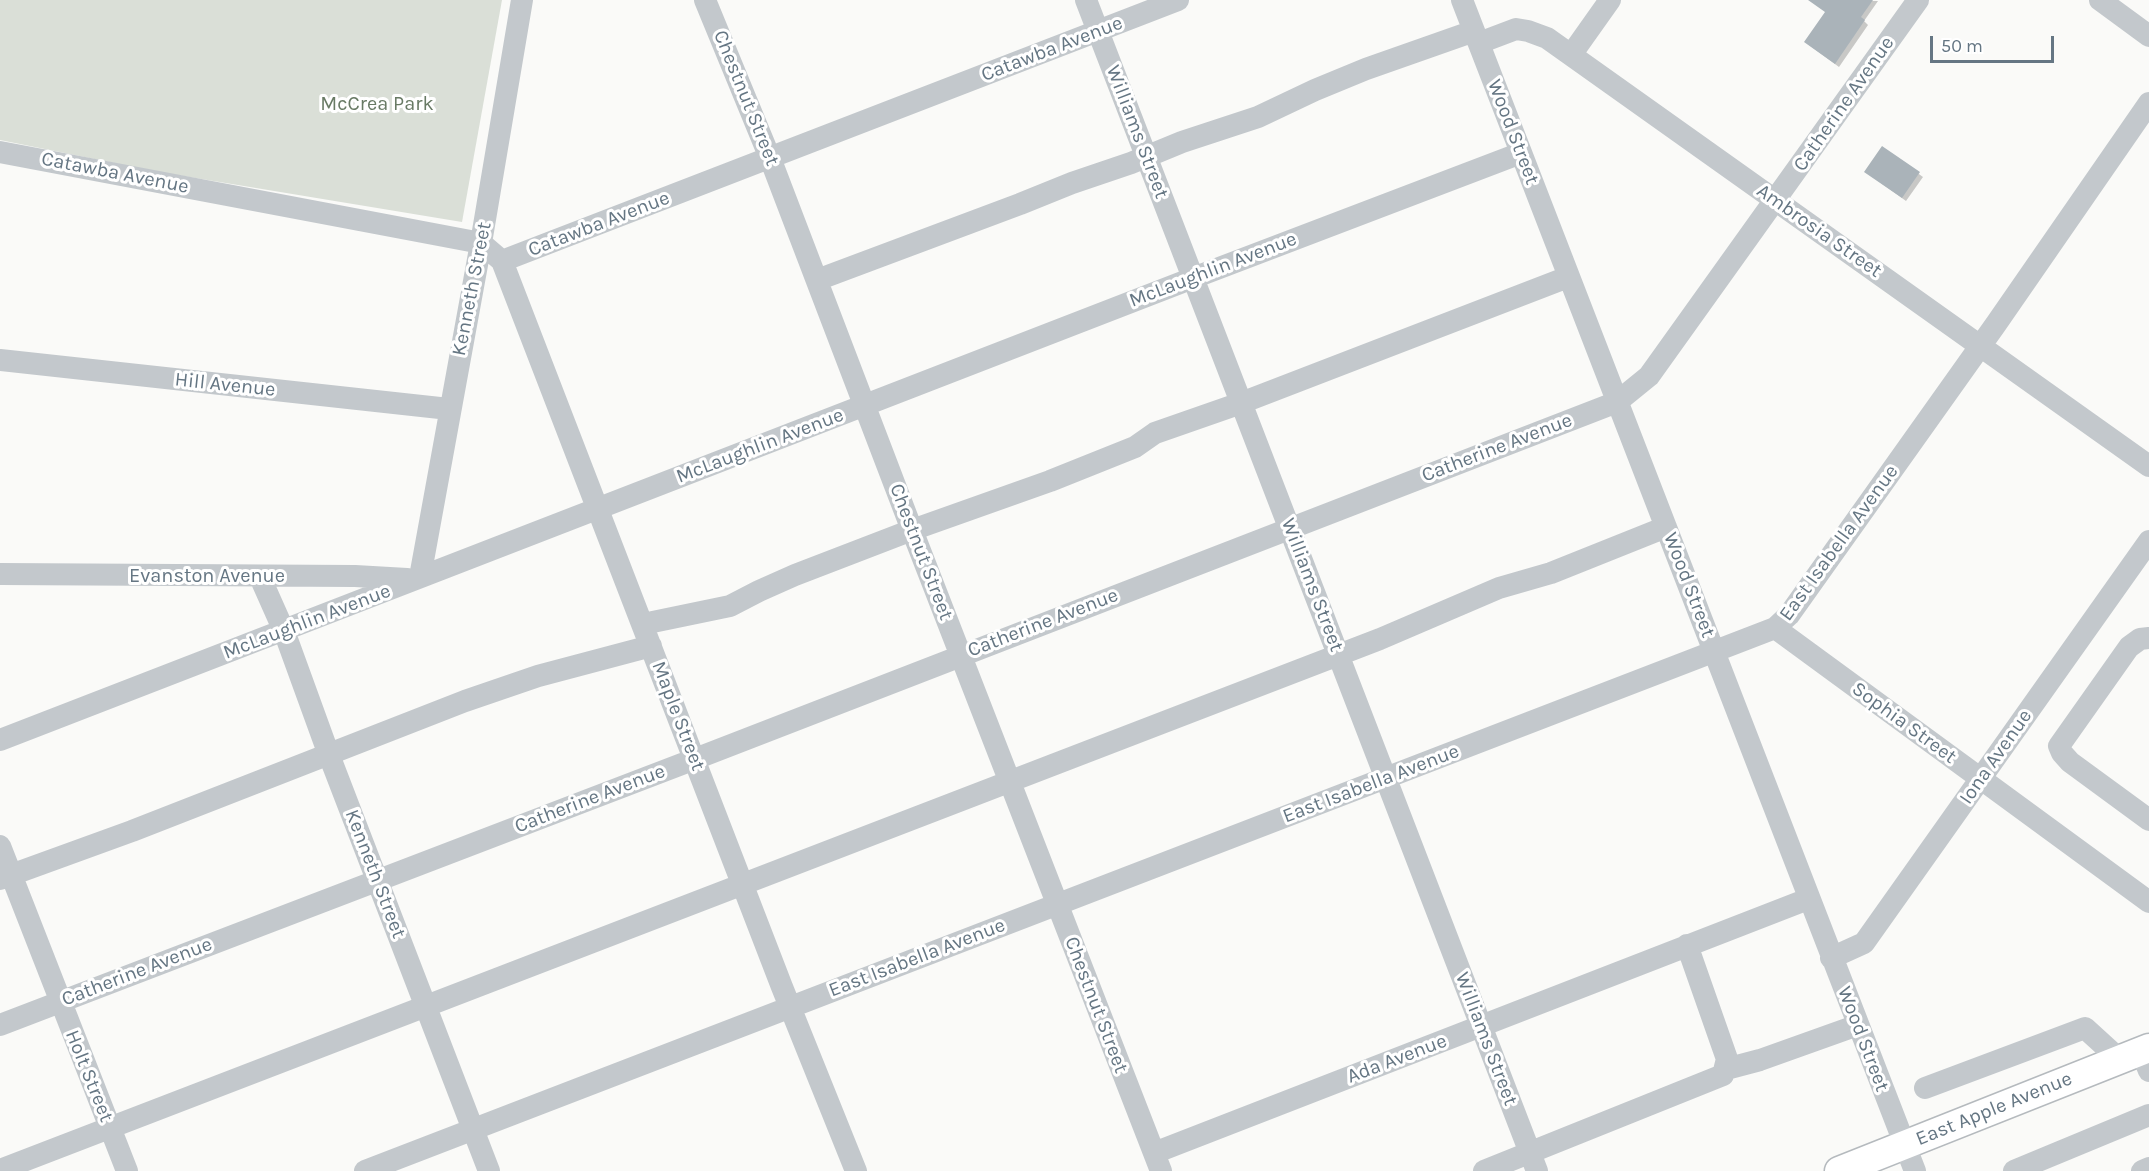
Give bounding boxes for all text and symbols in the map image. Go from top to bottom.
street label: Catawba Avenue [978,11,1126,87]
scale bar [1933,24,2058,62]
street label: Chestnut Street [708,27,784,169]
street label: Catherine Avenue [1789,32,1899,176]
text: 50 m [1941,35,1983,57]
street label: Williams Street [1101,62,1173,202]
street label: Wood Street [1482,76,1544,188]
park label: McCrea Park [320,92,434,116]
street label: Catawba Avenue [39,147,191,199]
street label: Ambrosia Street [1752,179,1886,283]
street label: Catawba Avenue [525,186,673,262]
street label: Kenneth Street [447,220,497,358]
street label: McLaughlin Avenue [1126,227,1300,313]
street label: Hill Avenue [173,368,277,402]
street label: McLaughlin Avenue [673,403,847,489]
street label: Catherine Avenue [1418,408,1576,488]
street label: East Isabella Avenue [1774,460,1904,626]
street label: Chestnut Street [884,480,958,624]
street label: Williams Street [1276,515,1348,655]
street label: Wood Street [1658,529,1720,641]
street label: Evanston Avenue [129,564,285,588]
street label: McLaughlin Avenue [220,579,394,665]
street label: Catherine Avenue [964,583,1122,663]
street label: Maple Street [646,658,710,774]
street label: Sophia Street [1847,677,1961,769]
street label: Iona Avenue [1955,705,2037,809]
street label: East Isabella Avenue [1279,739,1463,829]
street label: Catherine Avenue [511,759,669,839]
street label: Kenneth Street [339,806,411,942]
street label: East Isabella Avenue [825,913,1009,1003]
street label: Catherine Avenue [58,932,216,1012]
street label: Chestnut Street [1059,933,1133,1077]
street label: Williams Street [1450,969,1522,1109]
street label: Wood Street [1832,983,1894,1095]
street label: Holt Street [60,1027,118,1125]
street label: Ada Avenue [1344,1029,1450,1089]
street label: East Apple Avenue [1912,1067,2076,1151]

